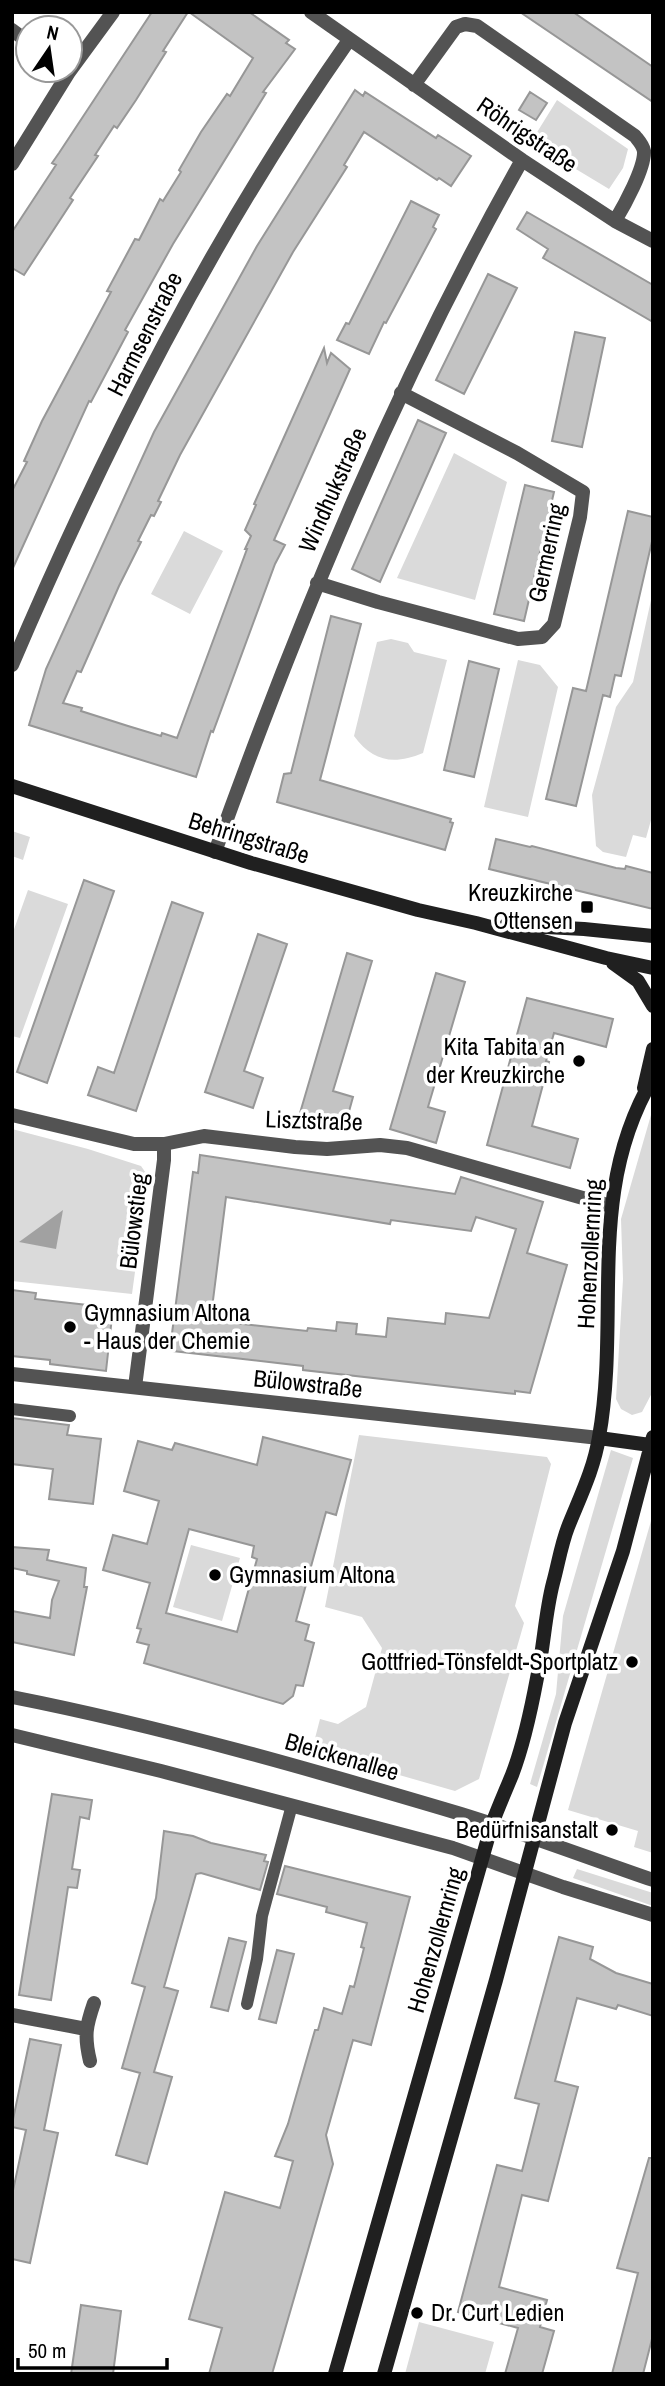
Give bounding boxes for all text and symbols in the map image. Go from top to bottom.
north arrow [14,14,84,84]
text: N [44,19,61,46]
street label: Röhrigstraße [471,89,584,180]
street label: Harmsenstraße [99,266,189,401]
street label: Windhukstraße [290,422,374,557]
street label: Germerring [520,500,572,605]
street label: Behringstraße [185,804,314,871]
place label: Kreuzkirche Ottensen [468,876,573,936]
marker: Kreuzkirche Ottensen [579,899,595,915]
place label: Kita Tabita an der Kreuzkirche [426,1030,565,1090]
marker: Kita Tabita an der Kreuzkirche [571,1053,587,1069]
street label: Lisztstraße [265,1102,363,1138]
street label: Bülowstieg [111,1171,155,1271]
street label: Hohenzollernring [569,1178,609,1330]
place label: Gymnasium Altona - Haus der Chemie [84,1296,250,1356]
marker: Gymnasium Altona - Haus der Chemie [62,1319,78,1335]
street label: Bülowstraße [252,1361,364,1405]
place label: Gymnasium Altona [229,1558,395,1590]
marker: Gymnasium Altona [207,1567,223,1583]
place label: Gottfried-Tönsfeldt-Sportplatz [361,1645,618,1677]
marker: Gottfried-Tönsfeldt-Sportplatz [624,1654,640,1670]
street label: Bleickenallee [282,1725,403,1788]
place label: Bedürfnisanstalt [456,1813,599,1845]
marker: Bedürfnisanstalt [604,1822,620,1838]
street label: Hohenzollernring [399,1863,471,2016]
place label: Dr. Curt Ledien [431,2296,564,2328]
marker: Dr. Curt Ledien [409,2305,425,2321]
scale bar [18,2326,166,2370]
text: 50 m [28,2336,66,2365]

